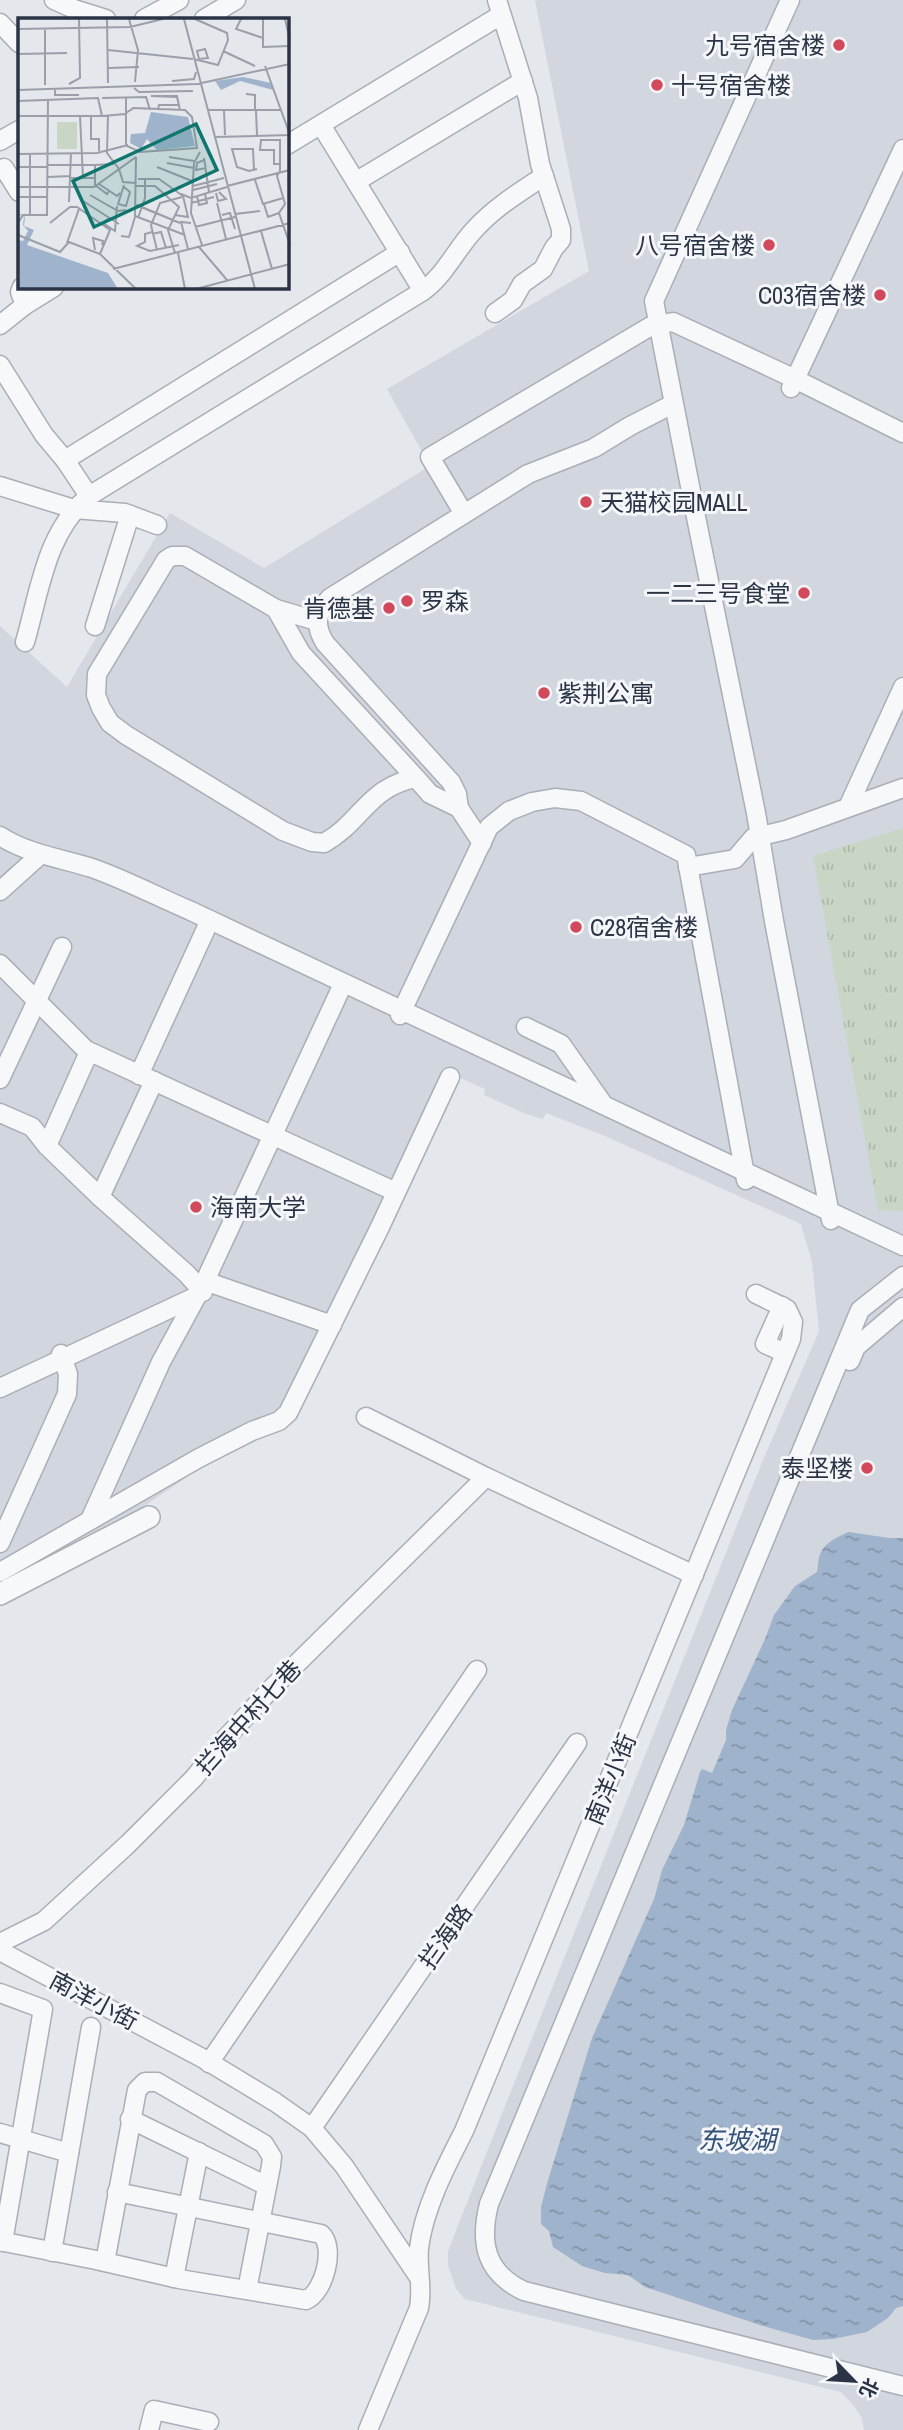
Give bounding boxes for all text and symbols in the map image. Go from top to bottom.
inset map [18,18,289,289]
place label: 九号宿舍楼 [705,29,825,61]
marker: 九号宿舍楼 [831,37,847,53]
place label: 十号宿舍楼 [671,69,791,101]
marker: 十号宿舍楼 [649,77,665,93]
place label: 八号宿舍楼 [635,229,755,261]
marker: 八号宿舍楼 [761,237,777,253]
place label: C03宿舍楼 [758,279,866,311]
marker: C03宿舍楼 [872,287,888,303]
place label: 天猫校园MALL [600,486,747,518]
marker: 天猫校园MALL [578,494,594,510]
place label: 一二三号食堂 [646,577,790,609]
place label: 罗森 [421,585,469,617]
marker: 一二三号食堂 [796,585,812,601]
place label: 肯德基 [303,592,375,624]
marker: 罗森 [399,593,415,609]
marker: 肯德基 [381,600,397,616]
place label: 紫荆公寓 [558,677,654,709]
marker: 紫荆公寓 [536,685,552,701]
place label: C28宿舍楼 [590,911,698,943]
marker: C28宿舍楼 [568,919,584,935]
place label: 海南大学 [210,1191,306,1223]
marker: 海南大学 [188,1199,204,1215]
place label: 泰坚楼 [781,1452,853,1484]
marker: 泰坚楼 [859,1460,875,1476]
street label: 拦海中村七巷 [188,1653,308,1781]
street label: 南洋小街 [577,1729,643,1829]
street label: 拦海路 [411,1897,479,1975]
street label: 南洋小街 [44,1963,144,2037]
water label: 东坡湖 [698,2122,780,2157]
north arrow [819,2346,889,2416]
text: 北 [854,2374,885,2402]

